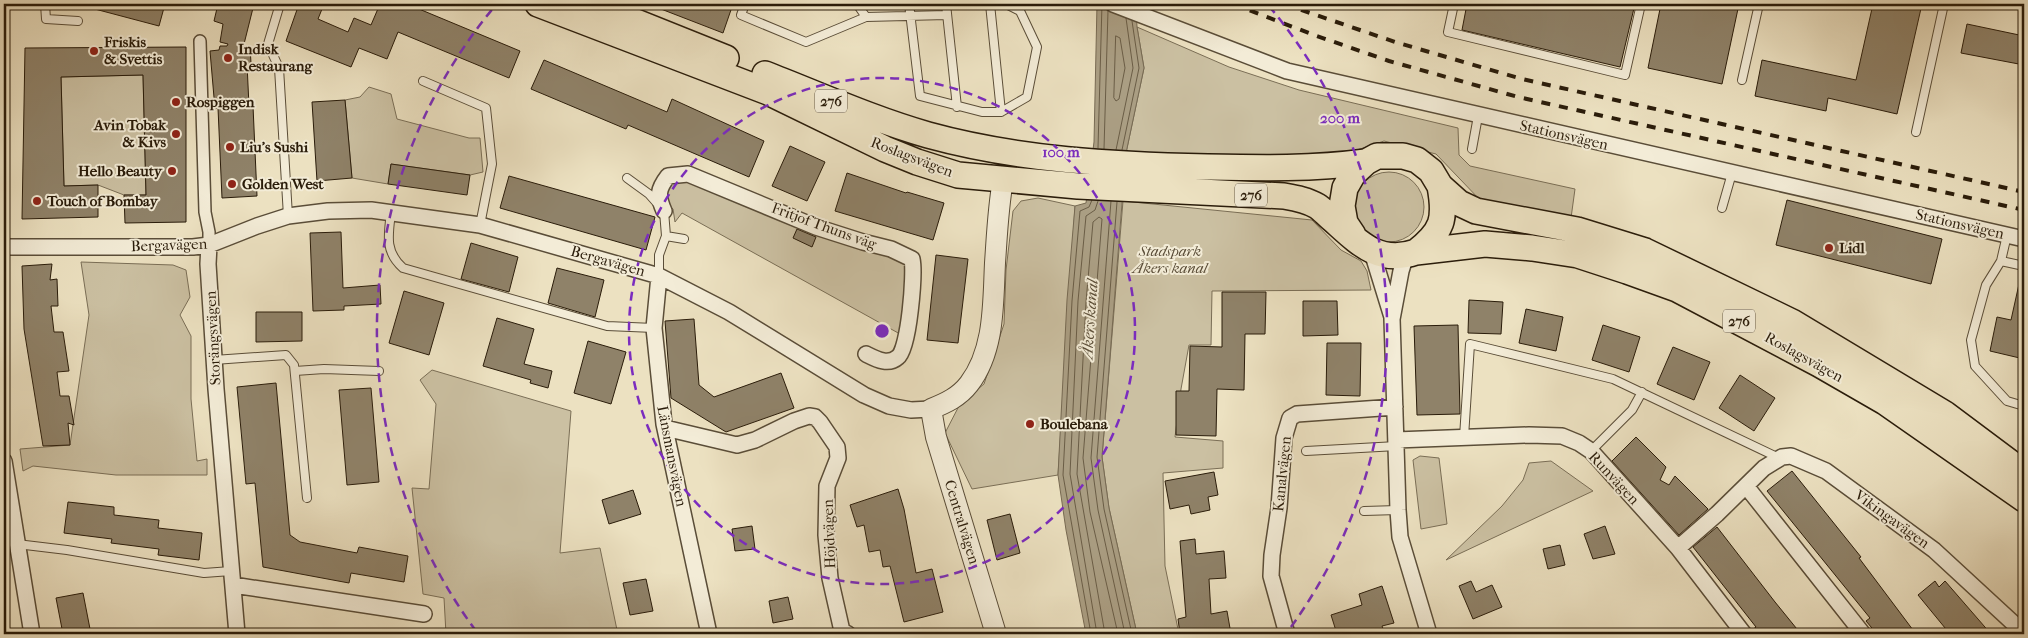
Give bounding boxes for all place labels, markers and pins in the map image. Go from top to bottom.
place label: Friskis & Svettis [103,33,163,68]
place label: Indisk Restaurang [238,40,313,75]
marker: Friskis & Svettis [88,45,100,57]
marker: Indisk Restaurang [222,52,234,64]
place label: Rospiggen [186,93,255,111]
marker: Rospiggen [170,96,182,108]
place label: Avin Tobak & Kivs [93,116,167,151]
marker: Avin Tobak & Kivs [170,128,182,140]
place label: Liu's Sushi [240,138,309,156]
marker: Liu's Sushi [224,141,236,153]
place label: Hello Beauty [78,162,163,180]
marker: Hello Beauty [166,165,178,177]
place label: Golden West [242,175,324,193]
marker: Golden West [226,178,238,190]
place label: Touch of Bombay [46,192,159,210]
marker: Touch of Bombay [31,195,43,207]
place label: Lidl [1839,239,1866,257]
marker: Lidl [1823,242,1835,254]
centre of rings [873,322,891,340]
place label: Boulebana [1040,415,1109,433]
marker: Boulebana [1024,418,1036,430]

